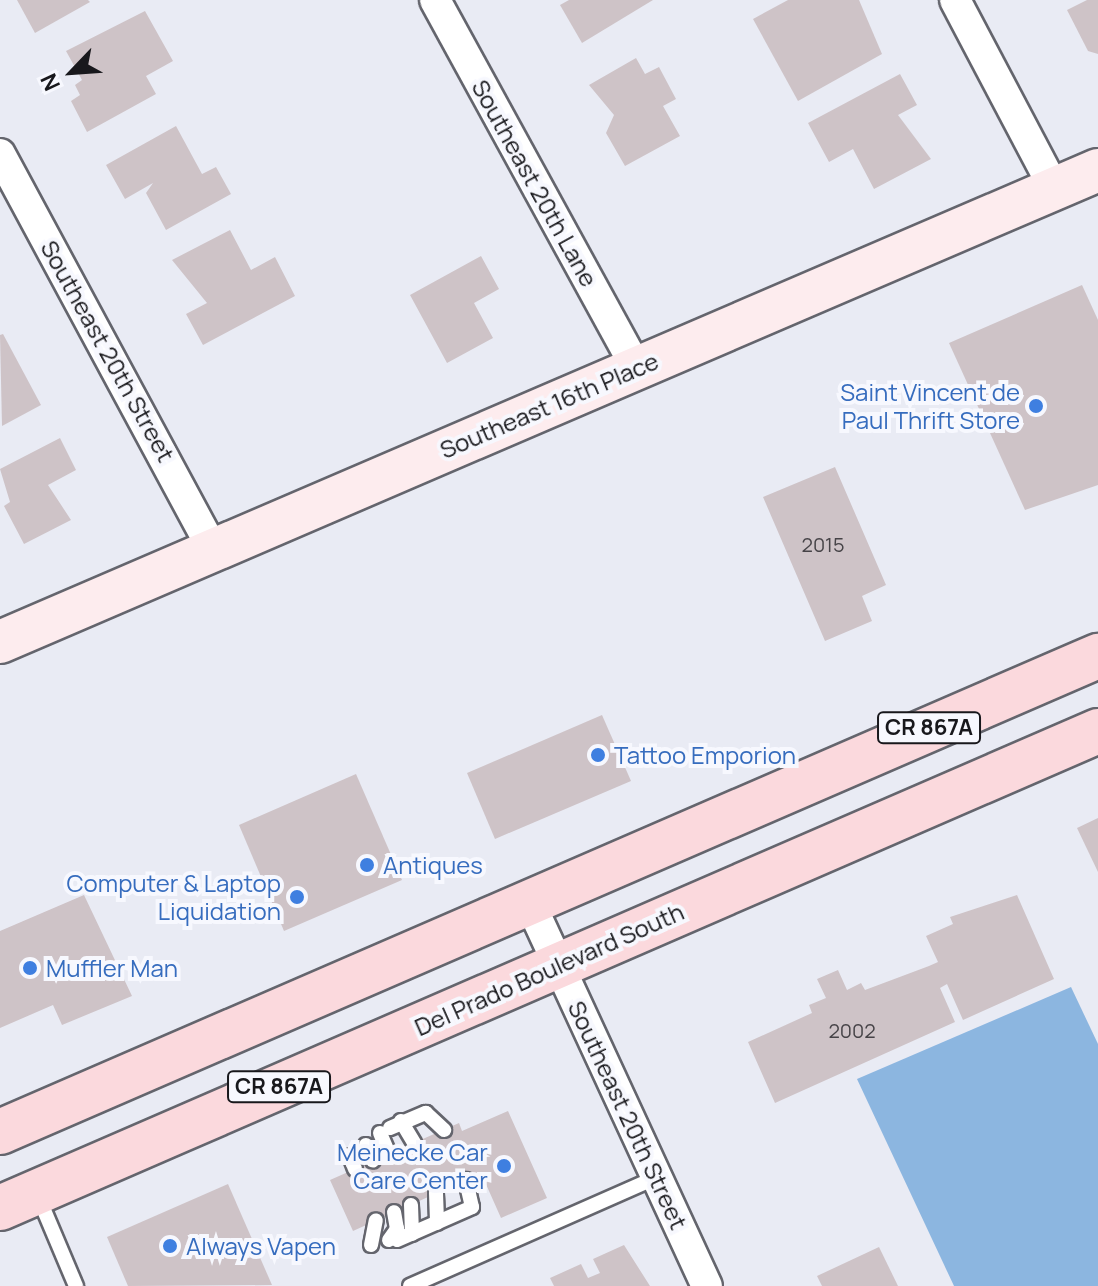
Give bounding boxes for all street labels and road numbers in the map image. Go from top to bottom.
street label: Southeast 20th Lane [466,75,604,291]
street label: Southeast 20th Street [35,235,181,467]
street label: Southeast 16th Place [435,346,663,464]
road number: CR 867A [877,710,981,746]
street label: Del Prado Boulevard South [410,897,688,1041]
street label: Southeast 20th Street [562,996,694,1234]
road number: CR 867A [227,1069,331,1105]

